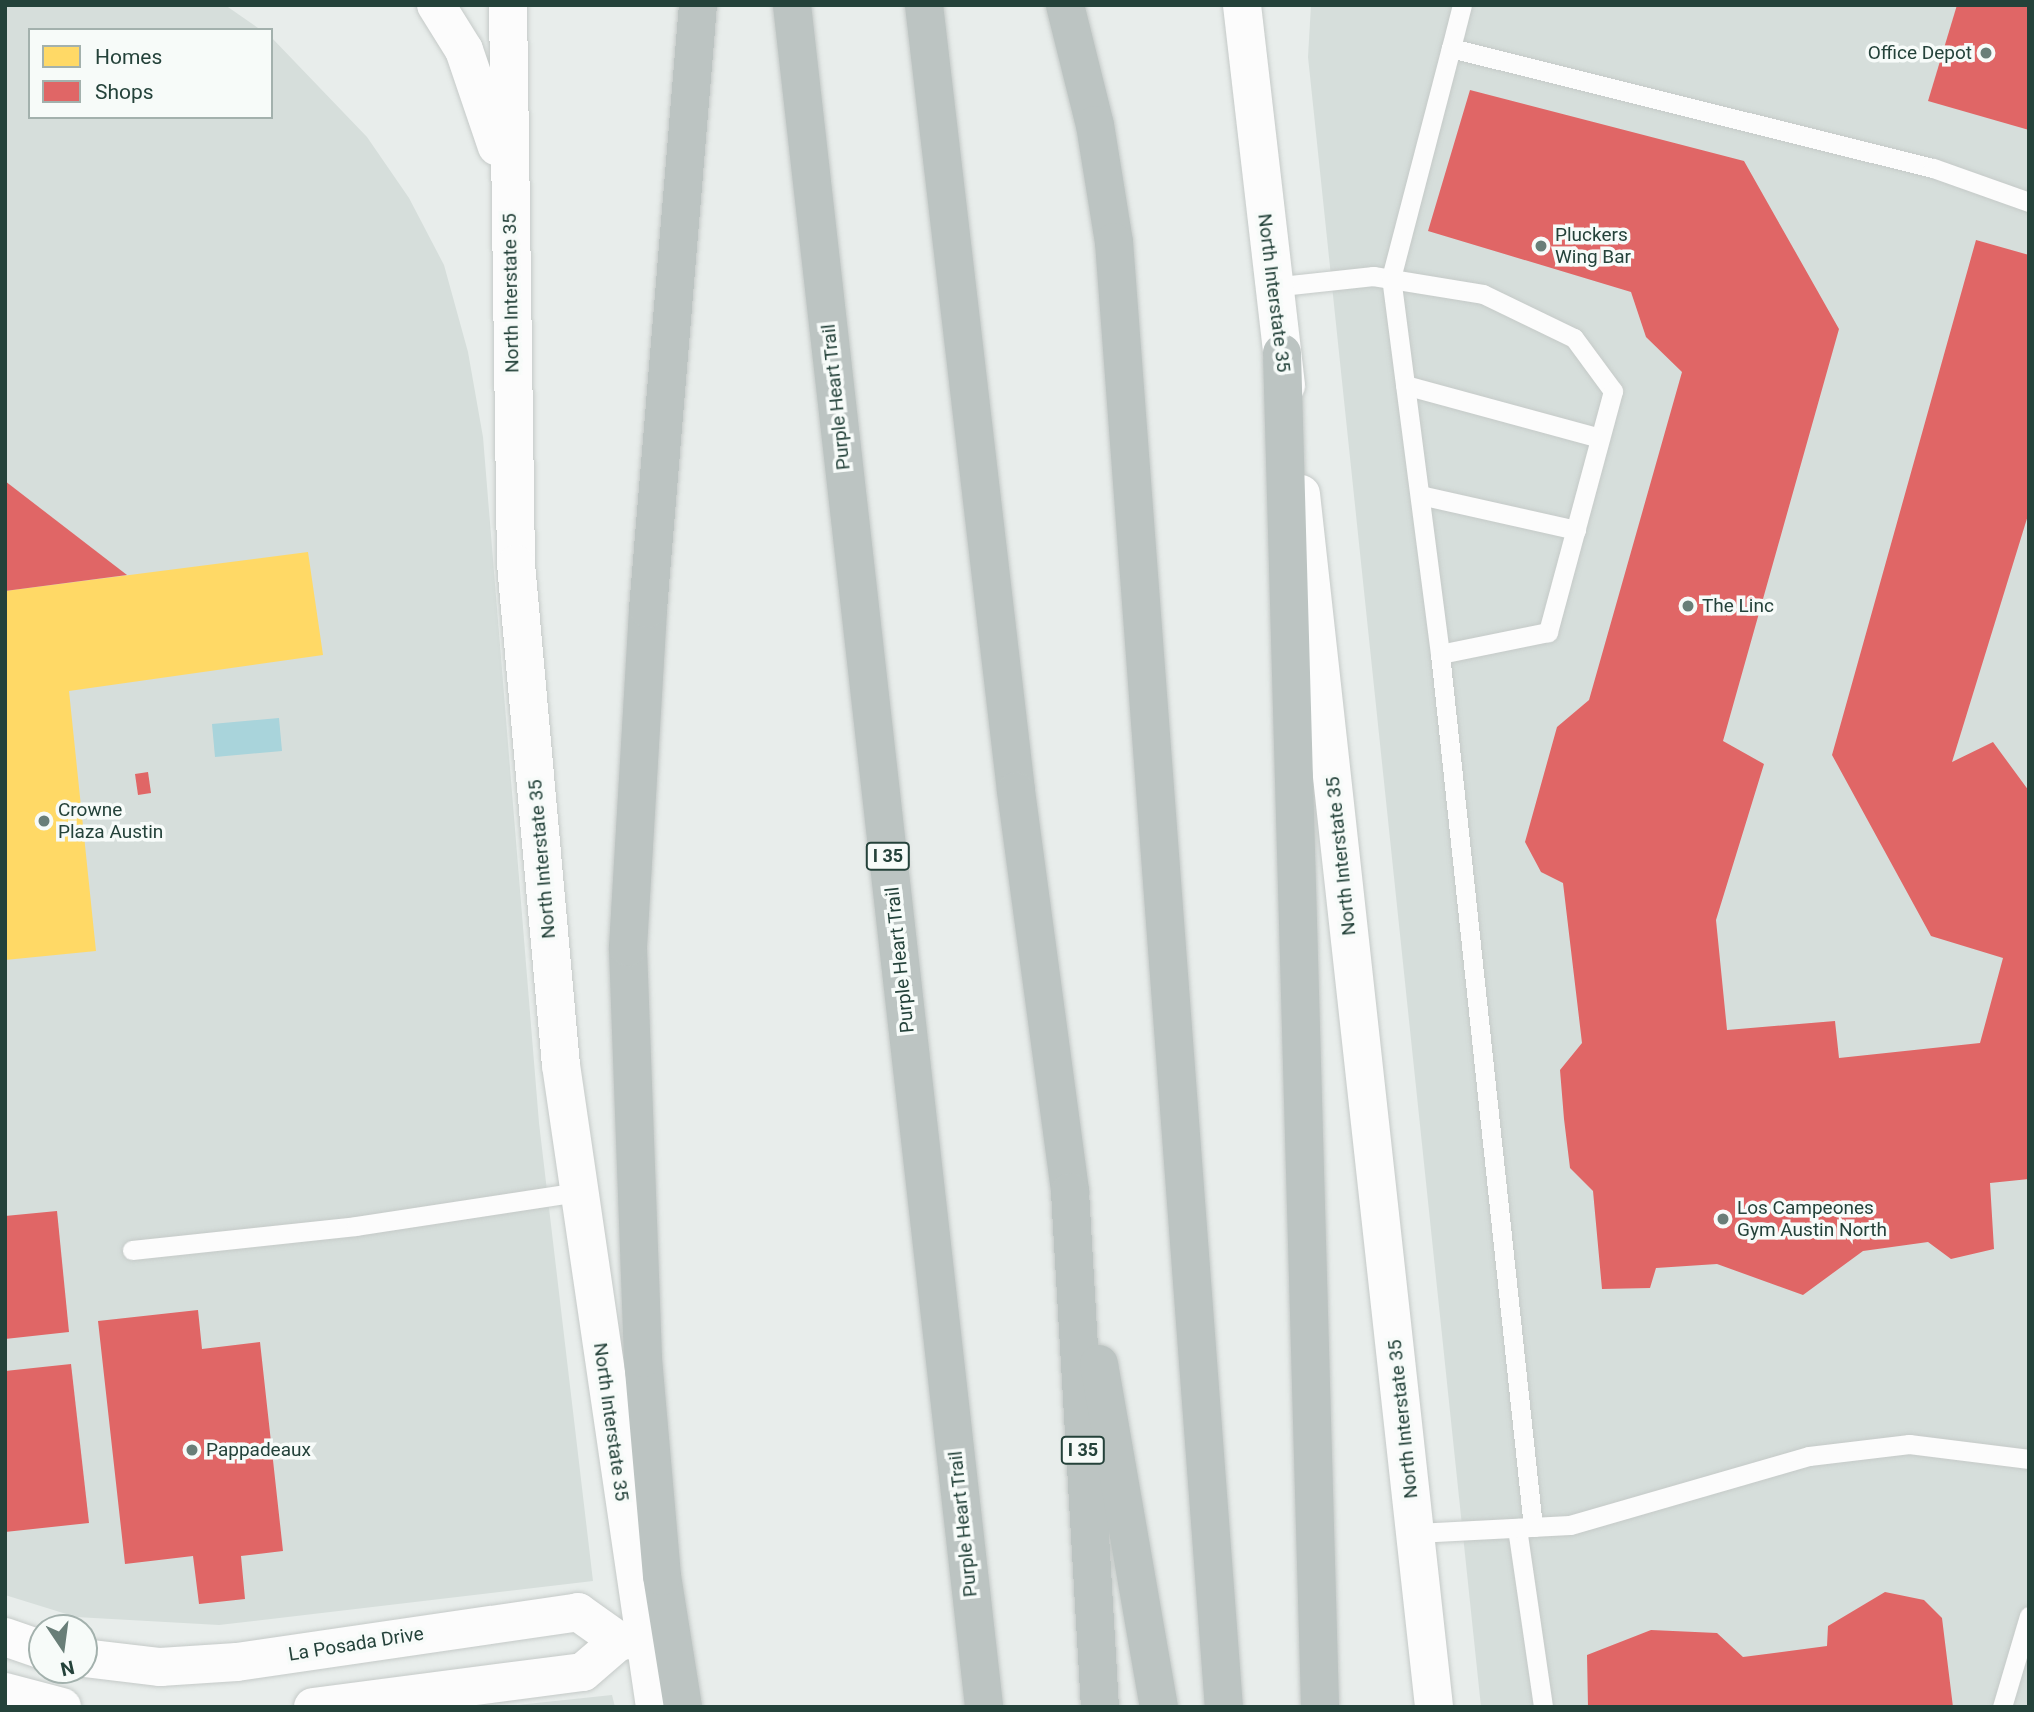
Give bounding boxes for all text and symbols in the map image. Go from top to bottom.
legend [28,28,273,119]
place label: Office Depot [1868,42,1972,64]
text: Homes [95,45,162,69]
marker: Office Depot [1978,45,1994,61]
text: Shops [95,80,154,104]
street label: North Interstate 35 [1253,212,1295,374]
street label: North Interstate 35 [498,213,524,373]
place label: Pluckers Wing Bar [1555,224,1631,268]
marker: Pluckers Wing Bar [1533,238,1549,254]
street label: Purple Heart Trail [817,323,855,471]
place label: The Linc [1702,595,1774,617]
marker: The Linc [1680,598,1696,614]
street label: North Interstate 35 [1321,775,1361,937]
street label: North Interstate 35 [524,778,560,940]
place label: Crowne Plaza Austin [58,799,163,843]
marker: Crowne Plaza Austin [36,813,52,829]
road number: I 35 [865,842,911,870]
street label: Purple Heart Trail [881,886,919,1034]
place label: Los Campeones Gym Austin North [1737,1197,1887,1241]
marker: Los Campeones Gym Austin North [1715,1211,1731,1227]
street label: North Interstate 35 [1383,1338,1423,1500]
street label: North Interstate 35 [589,1341,633,1503]
road number: I 35 [1060,1436,1106,1464]
place label: Pappadeaux [206,1439,311,1461]
marker: Pappadeaux [184,1442,200,1458]
street label: Purple Heart Trail [944,1450,982,1598]
north arrow [28,1614,98,1684]
street label: La Posada Drive [287,1622,425,1666]
text: N [58,1655,77,1681]

